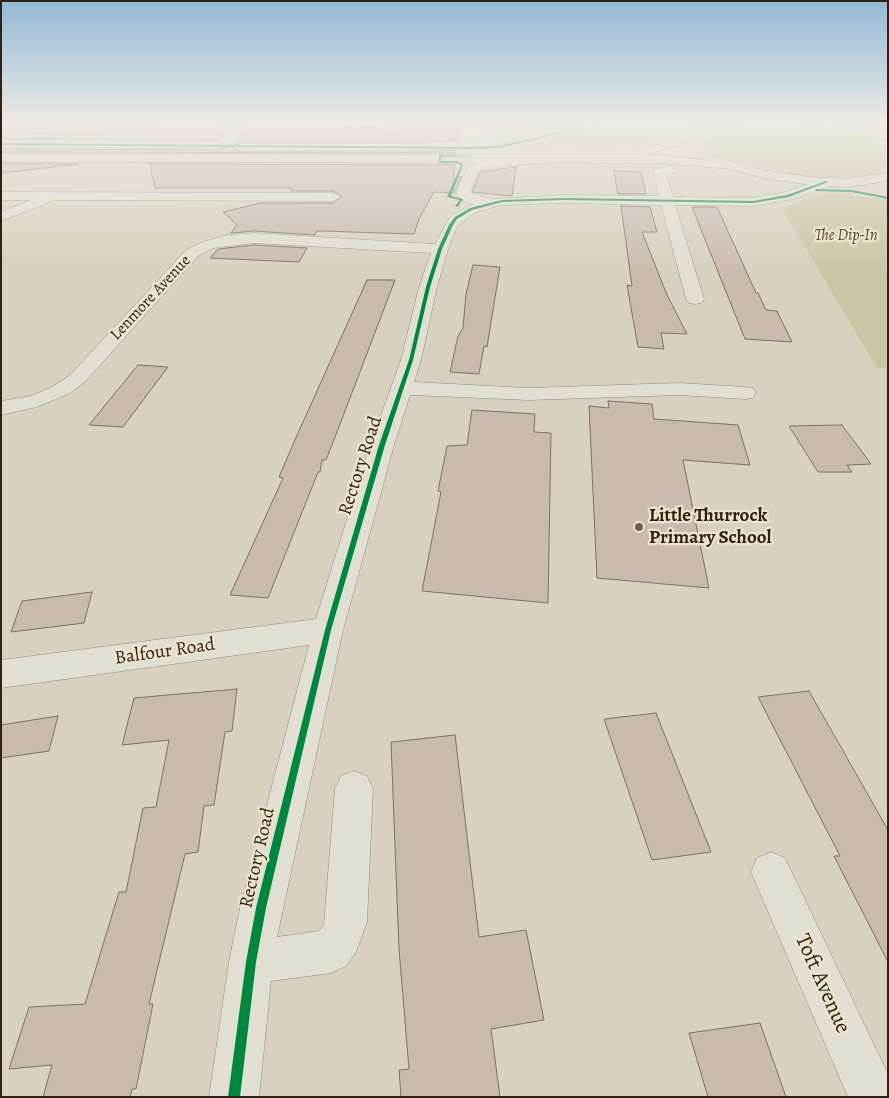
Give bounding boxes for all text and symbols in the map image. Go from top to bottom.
park label: The Dip-In [814,226,878,246]
street label: Lenmore Avenue [107,251,195,345]
street label: Rectory Road [334,414,388,518]
place label: Little Thurrock Primary School [649,505,772,549]
marker: Little Thurrock Primary School [633,521,645,533]
street label: Balfour Road [113,634,217,670]
street label: Rectory Road [235,805,281,911]
street label: Toft Avenue [788,930,856,1038]

